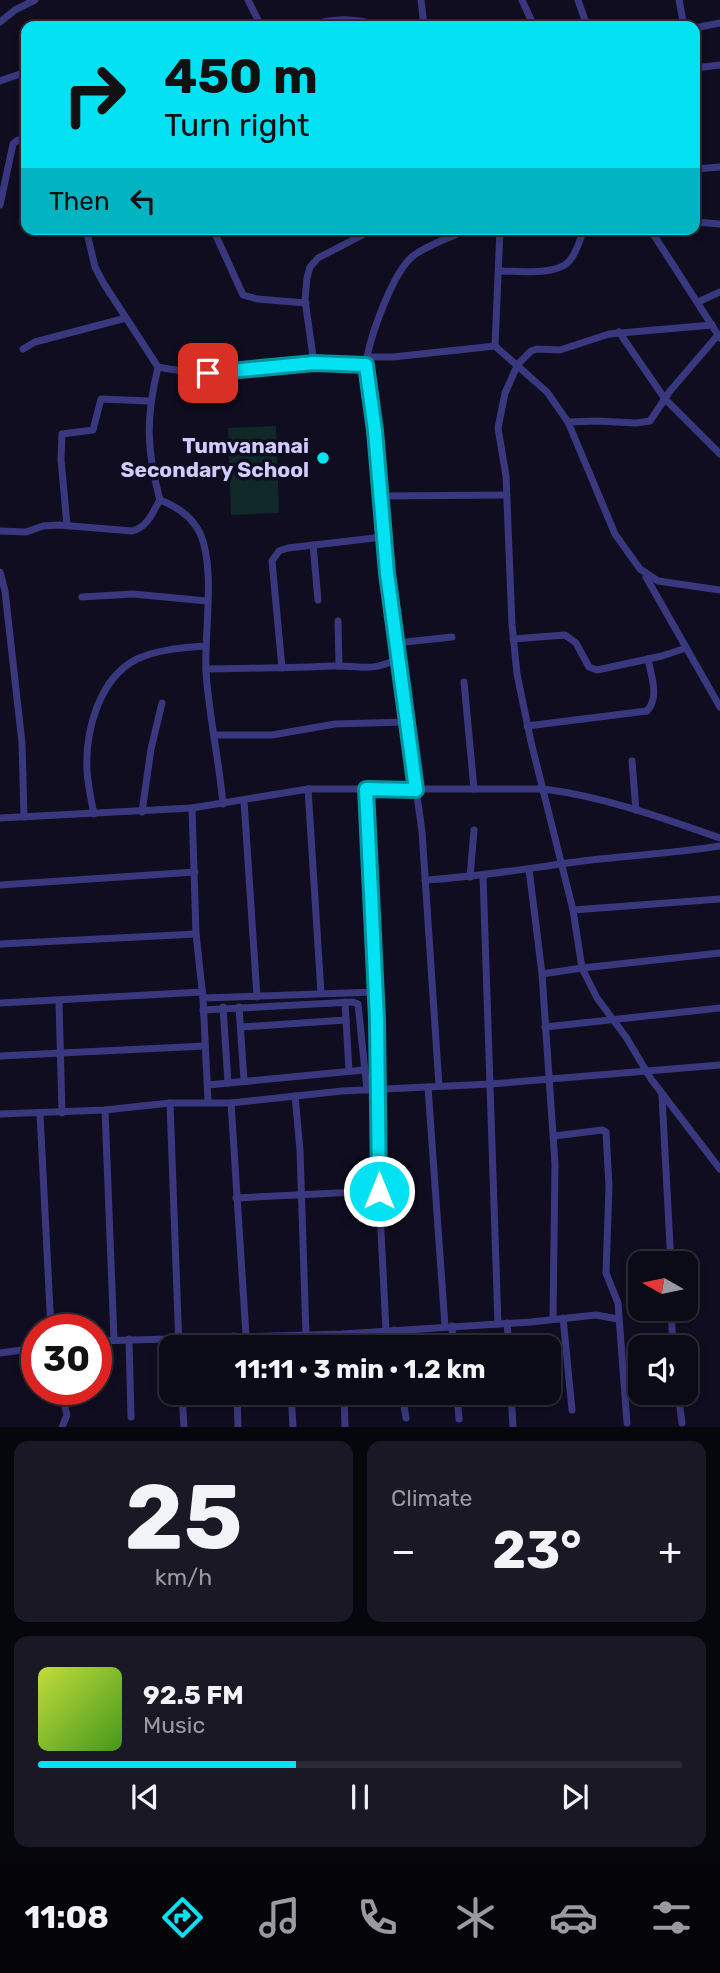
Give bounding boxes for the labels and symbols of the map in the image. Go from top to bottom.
pin [178,343,238,403]
place label: Tumvananai Secondary School [121,433,309,482]
marker: Tumvananai Secondary School [315,450,331,466]
position arrow [342,1154,416,1228]
north arrow [628,1251,698,1321]
speed limit sign: 30 [21,1314,112,1405]

